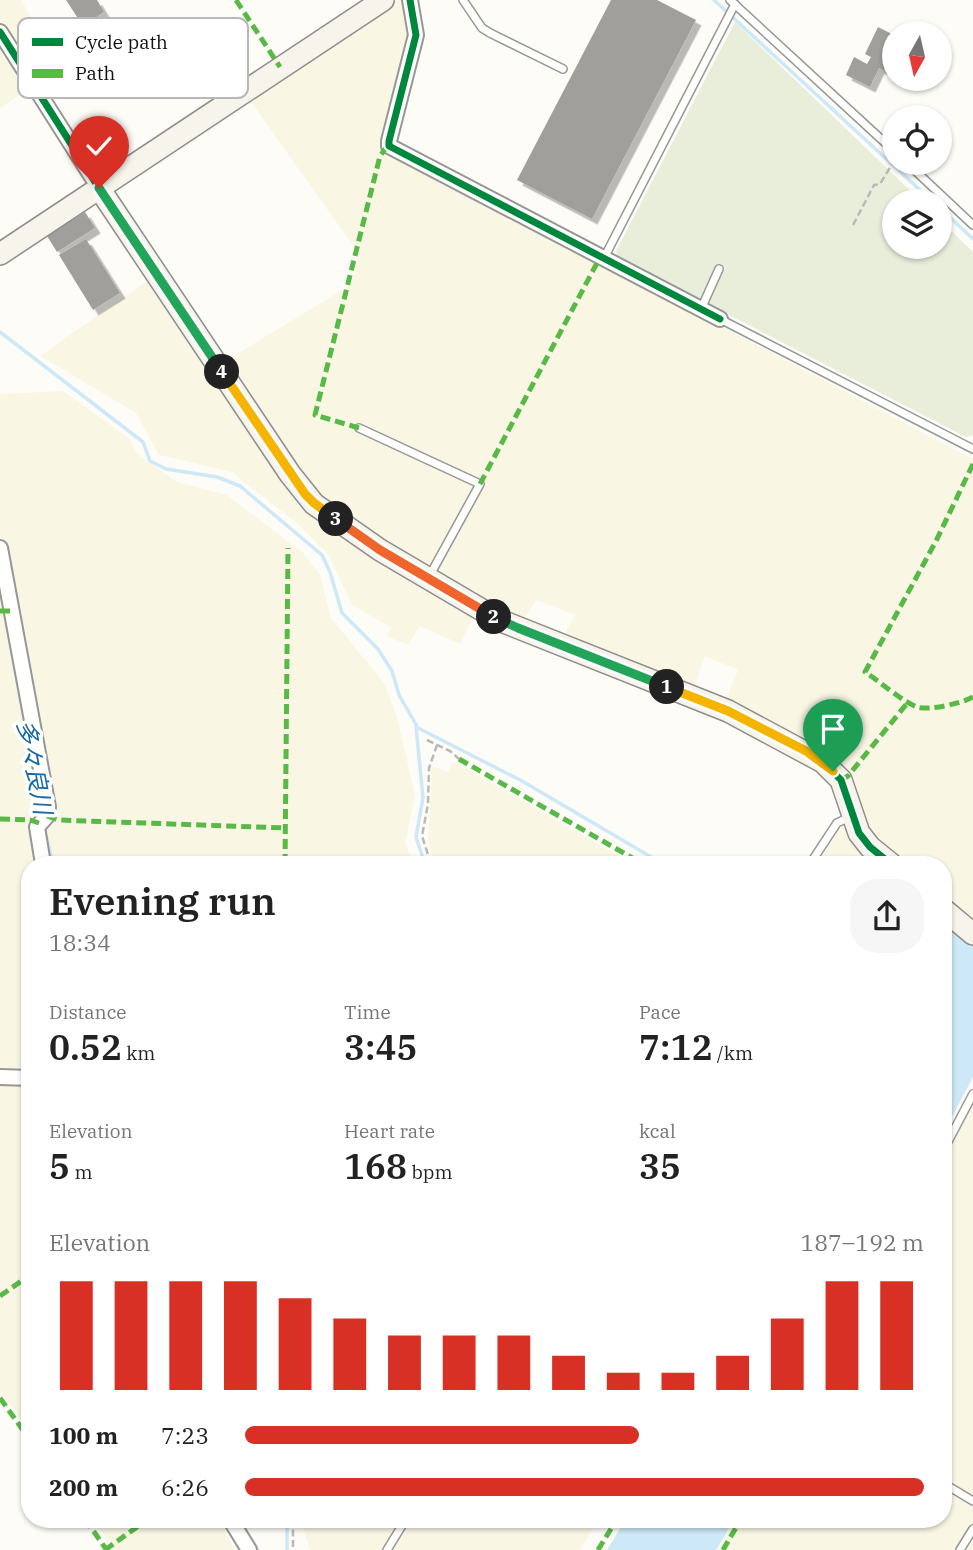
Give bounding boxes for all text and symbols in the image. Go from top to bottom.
legend [18,18,248,98]
north arrow [882,21,952,91]
map controls [882,21,952,259]
text: Cycle path [75,30,168,54]
text: Path [75,61,115,85]
button: locate [882,105,952,175]
pin [69,116,129,188]
icon: check [80,127,118,165]
button: layers [882,189,952,259]
pin: 4 [204,354,240,390]
text: 4 [216,359,227,383]
pin: 3 [318,502,354,536]
text: 3 [330,506,341,530]
pin: 2 [476,600,512,634]
text: 2 [488,604,499,628]
pin: 1 [650,670,684,704]
text: 1 [661,674,672,698]
pin [803,699,863,771]
icon: arrive [814,710,852,748]
water label: 多々良川 [10,717,60,820]
text: Evening run [49,876,276,925]
button: share [850,879,924,953]
text: 18:34 [49,927,111,957]
text: Distance [49,1000,127,1024]
text: Time [344,1000,391,1024]
text: Pace [639,1000,681,1024]
text: 0.52 [49,1024,122,1070]
text: 3:45 [344,1024,417,1070]
text: 7:12 [639,1024,712,1070]
text: km [122,1041,155,1065]
text: /km [712,1041,753,1065]
text: Elevation [49,1119,133,1143]
text: Heart rate [344,1119,435,1143]
text: kcal [639,1119,676,1143]
text: 5 [49,1143,70,1189]
text: 168 [344,1143,407,1189]
text: 35 [639,1143,681,1189]
text: m [70,1160,93,1184]
text: bpm [407,1160,453,1184]
text: Elevation [49,1227,150,1257]
text: 187–192 m [800,1227,924,1257]
text: 100 m [49,1420,118,1450]
text: 7:23 [161,1420,209,1450]
text: 200 m [49,1472,118,1502]
text: 6:26 [161,1472,209,1502]

